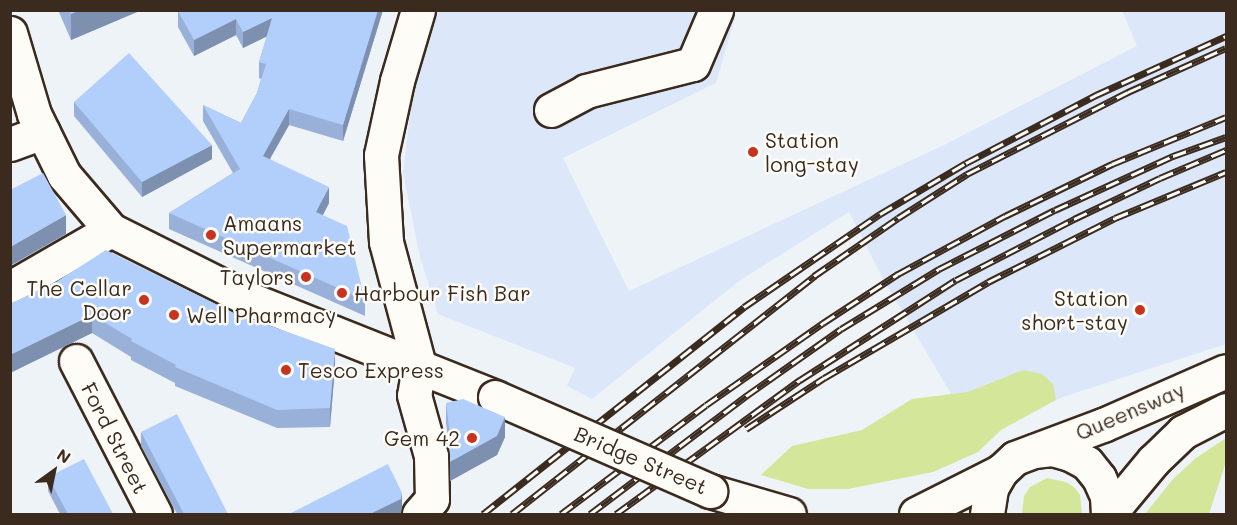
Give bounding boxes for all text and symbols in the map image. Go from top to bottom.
place label: Station long-stay [765,127,859,177]
marker: Station long-stay [746,145,760,159]
place label: Amaans Supermarket [223,210,357,260]
marker: Amaans Supermarket [204,228,218,242]
place label: Taylors [220,264,294,290]
marker: Taylors [299,270,313,284]
place label: The Cellar Door [27,275,132,325]
place label: Harbour Fish Bar [354,280,531,306]
place label: Station short-stay [1021,285,1128,335]
marker: Harbour Fish Bar [335,286,349,300]
marker: The Cellar Door [137,293,151,307]
place label: Well Pharmacy [186,302,336,328]
marker: Station short-stay [1133,303,1147,317]
marker: Well Pharmacy [167,308,181,322]
place label: Tesco Express [298,357,444,383]
marker: Tesco Express [279,363,293,377]
street label: Queensway [1072,377,1188,445]
street label: Ford Street [76,378,154,498]
street label: Bridge Street [571,421,711,499]
place label: Gem 42 [384,425,460,451]
marker: Gem 42 [465,431,479,445]
north arrow [24,441,84,501]
text: N [53,443,75,468]

